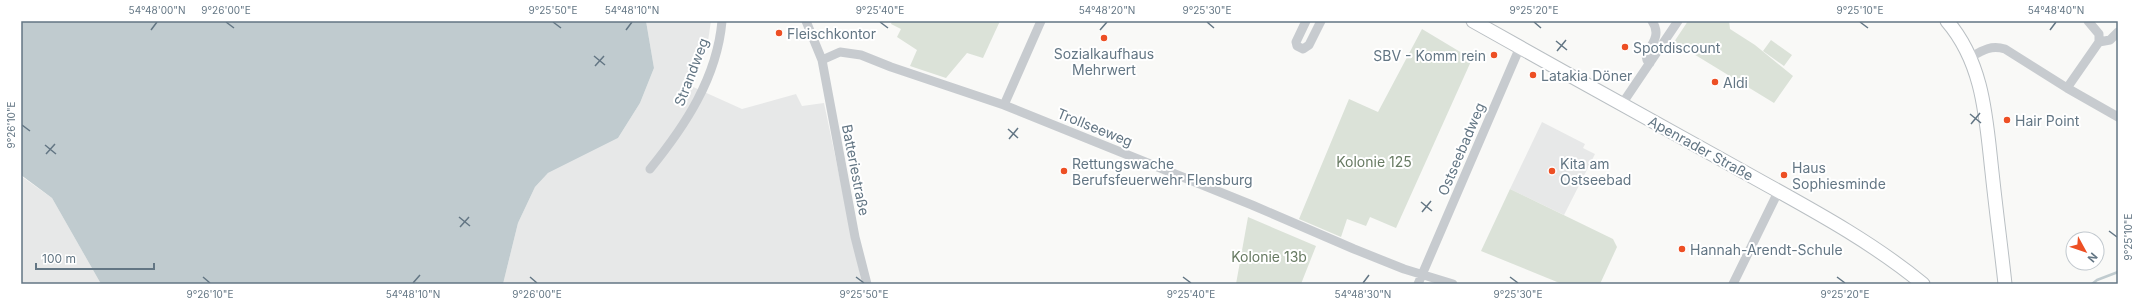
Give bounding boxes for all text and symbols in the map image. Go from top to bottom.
text: 54°48'00"N [129,4,185,16]
text: 9°26'00"E [201,4,251,16]
text: 9°25'50"E [529,4,578,16]
text: 54°48'10"N [605,4,659,16]
text: 9°25'40"E [856,4,904,16]
text: 54°48'20"N [1079,4,1135,16]
text: 9°25'30"E [1182,4,1232,16]
text: 9°25'20"E [1509,4,1559,16]
text: 9°25'10"E [1837,4,1883,16]
text: 54°48'40"N [2028,4,2084,16]
place label: Fleischkontor [787,25,876,42]
marker: Fleischkontor [774,28,784,38]
marker: Sozialkaufhaus Mehrwert [1099,33,1109,43]
street label: Strandweg [670,36,712,108]
place label: Spotdiscount [1633,39,1721,56]
marker: Spotdiscount [1620,42,1630,52]
place label: Sozialkaufhaus Mehrwert [1054,45,1154,78]
place label: SBV - Komm rein [1373,47,1486,64]
marker: SBV - Komm rein [1489,50,1499,60]
place label: Latakia Döner [1541,67,1632,84]
marker: Latakia Döner [1528,70,1538,80]
place label: Aldi [1723,74,1748,91]
marker: Aldi [1710,77,1720,87]
street label: Ostseebadweg [1434,100,1488,198]
text: 9°26'10"E [5,101,17,149]
street label: Trollseeweg [1055,104,1135,150]
street label: Apenrader Straße [1646,112,1756,184]
place label: Hair Point [2015,112,2080,129]
marker: Hair Point [2002,115,2012,125]
street label: Batteriestraße [839,123,873,217]
park label: Kolonie 125 [1336,153,1412,170]
place label: Rettungswache Berufsfeuerwehr Flensburg [1072,155,1253,188]
place label: Kita am Ostseebad [1560,155,1631,188]
place label: Haus Sophiesminde [1792,159,1886,192]
marker: Rettungswache Berufsfeuerwehr Flensburg [1059,166,1069,176]
marker: Kita am Ostseebad [1547,166,1557,176]
marker: Haus Sophiesminde [1779,170,1789,180]
text: 9°25'10"E [2122,214,2134,260]
north arrow [2065,231,2105,271]
place label: Hannah-Arendt-Schule [1690,241,1843,258]
marker: Hannah-Arendt-Schule [1677,244,1687,254]
scale bar [36,245,154,271]
park label: Kolonie 13b [1231,248,1307,265]
text: N [2085,250,2101,265]
text: 100 m [42,251,76,266]
text: 9°26'10"E [186,288,234,300]
text: 54°48'10"N [386,288,440,300]
text: 9°26'00"E [512,288,562,300]
text: 9°25'50"E [840,288,889,300]
text: 9°25'40"E [1167,288,1215,300]
text: 54°48'30"N [1335,288,1391,300]
text: 9°25'30"E [1493,288,1543,300]
text: 9°25'20"E [1820,288,1870,300]

